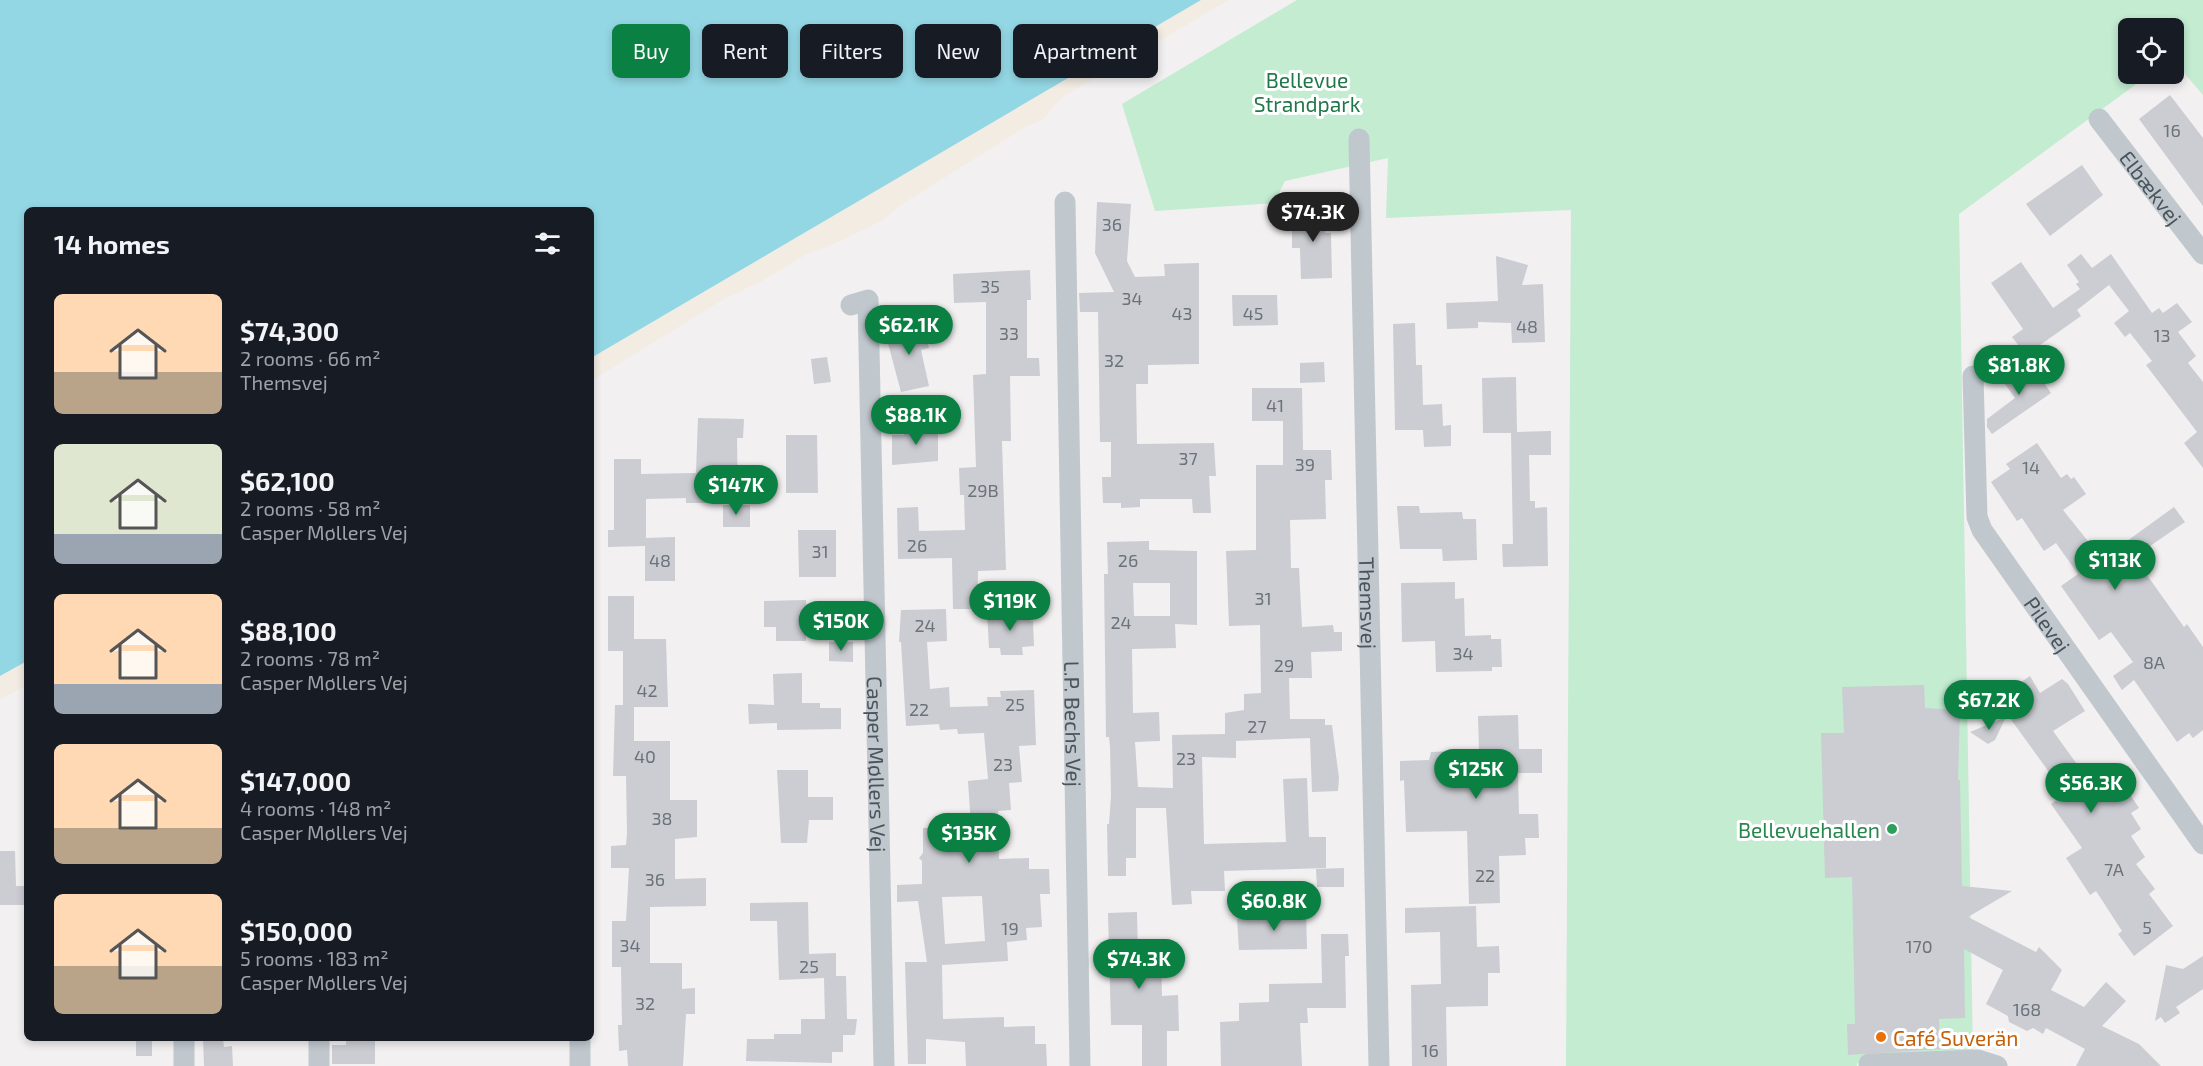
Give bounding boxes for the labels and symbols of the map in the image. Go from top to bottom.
park label: Bellevue Strandpark [1254,67,1361,116]
house number: 16 [2163,119,2181,141]
street label: Elbækvej [2115,145,2188,230]
pin: $74.3K [1264,192,1362,243]
house number: 36 [1102,213,1122,235]
house number: 35 [980,275,1000,297]
house number: 34 [1121,287,1143,309]
house number: 43 [1171,302,1193,324]
house number: 45 [1243,302,1263,324]
pin: $62.1K [860,305,958,356]
house number: 48 [1516,315,1538,337]
house number: 33 [999,322,1019,344]
house number: 13 [2153,324,2171,346]
pin: $81.8K [1970,345,2068,396]
house number: 32 [1104,349,1124,371]
house number: 41 [1266,394,1284,416]
pin: $88.1K [867,395,965,446]
house number: 37 [1178,447,1198,469]
house number: 39 [1295,453,1315,475]
house number: 14 [2022,456,2040,478]
pin: $147K [694,465,778,516]
house number: 29B [967,479,999,501]
house number: 26 [907,534,927,556]
house number: 31 [811,540,829,562]
pin: $113K [2073,540,2157,591]
house number: 48 [649,549,671,571]
house number: 26 [1118,549,1138,571]
street label: Themsvej [1356,557,1383,649]
pin: $119K [968,581,1052,632]
house number: 31 [1254,587,1272,609]
street label: Pilevej [2020,591,2076,657]
pin: $150K [799,601,883,652]
house number: 24 [1110,611,1132,633]
house number: 24 [914,614,936,636]
house number: 34 [1452,642,1474,664]
house number: 8A [2143,651,2166,673]
house number: 29 [1274,654,1294,676]
street label: L.P. Bechs Vej [1060,661,1088,787]
street label: Casper Møllers Vej [863,676,892,853]
house number: 42 [636,679,658,701]
pin: $67.2K [1940,680,2038,731]
house number: 25 [1005,693,1025,715]
house number: 22 [909,698,929,720]
house number: 27 [1247,715,1267,737]
house number: 40 [634,745,656,767]
house number: 23 [1176,747,1196,769]
pin: $125K [1434,749,1518,800]
house number: 23 [993,753,1013,775]
pin: $56.3K [2042,763,2140,814]
house number: 38 [652,807,672,829]
pin: $135K [927,813,1011,864]
place label: Bellevuehallen [1738,817,1880,842]
marker: Bellevuehallen [1885,822,1899,836]
house number: 7A [2104,858,2125,880]
house number: 22 [1475,864,1495,886]
house number: 36 [645,868,665,890]
pin: $60.8K [1225,881,1323,932]
house number: 5 [2142,916,2152,938]
house number: 19 [1001,917,1019,939]
house number: 34 [619,934,641,956]
house number: 170 [1905,935,1933,957]
pin: $74.3K [1090,939,1188,990]
house number: 25 [799,955,819,977]
house number: 32 [635,992,655,1014]
house number: 168 [2013,998,2041,1020]
place label: Café Suverän [1893,1025,2018,1050]
marker: Café Suverän [1874,1030,1888,1044]
house number: 16 [1421,1039,1439,1061]

